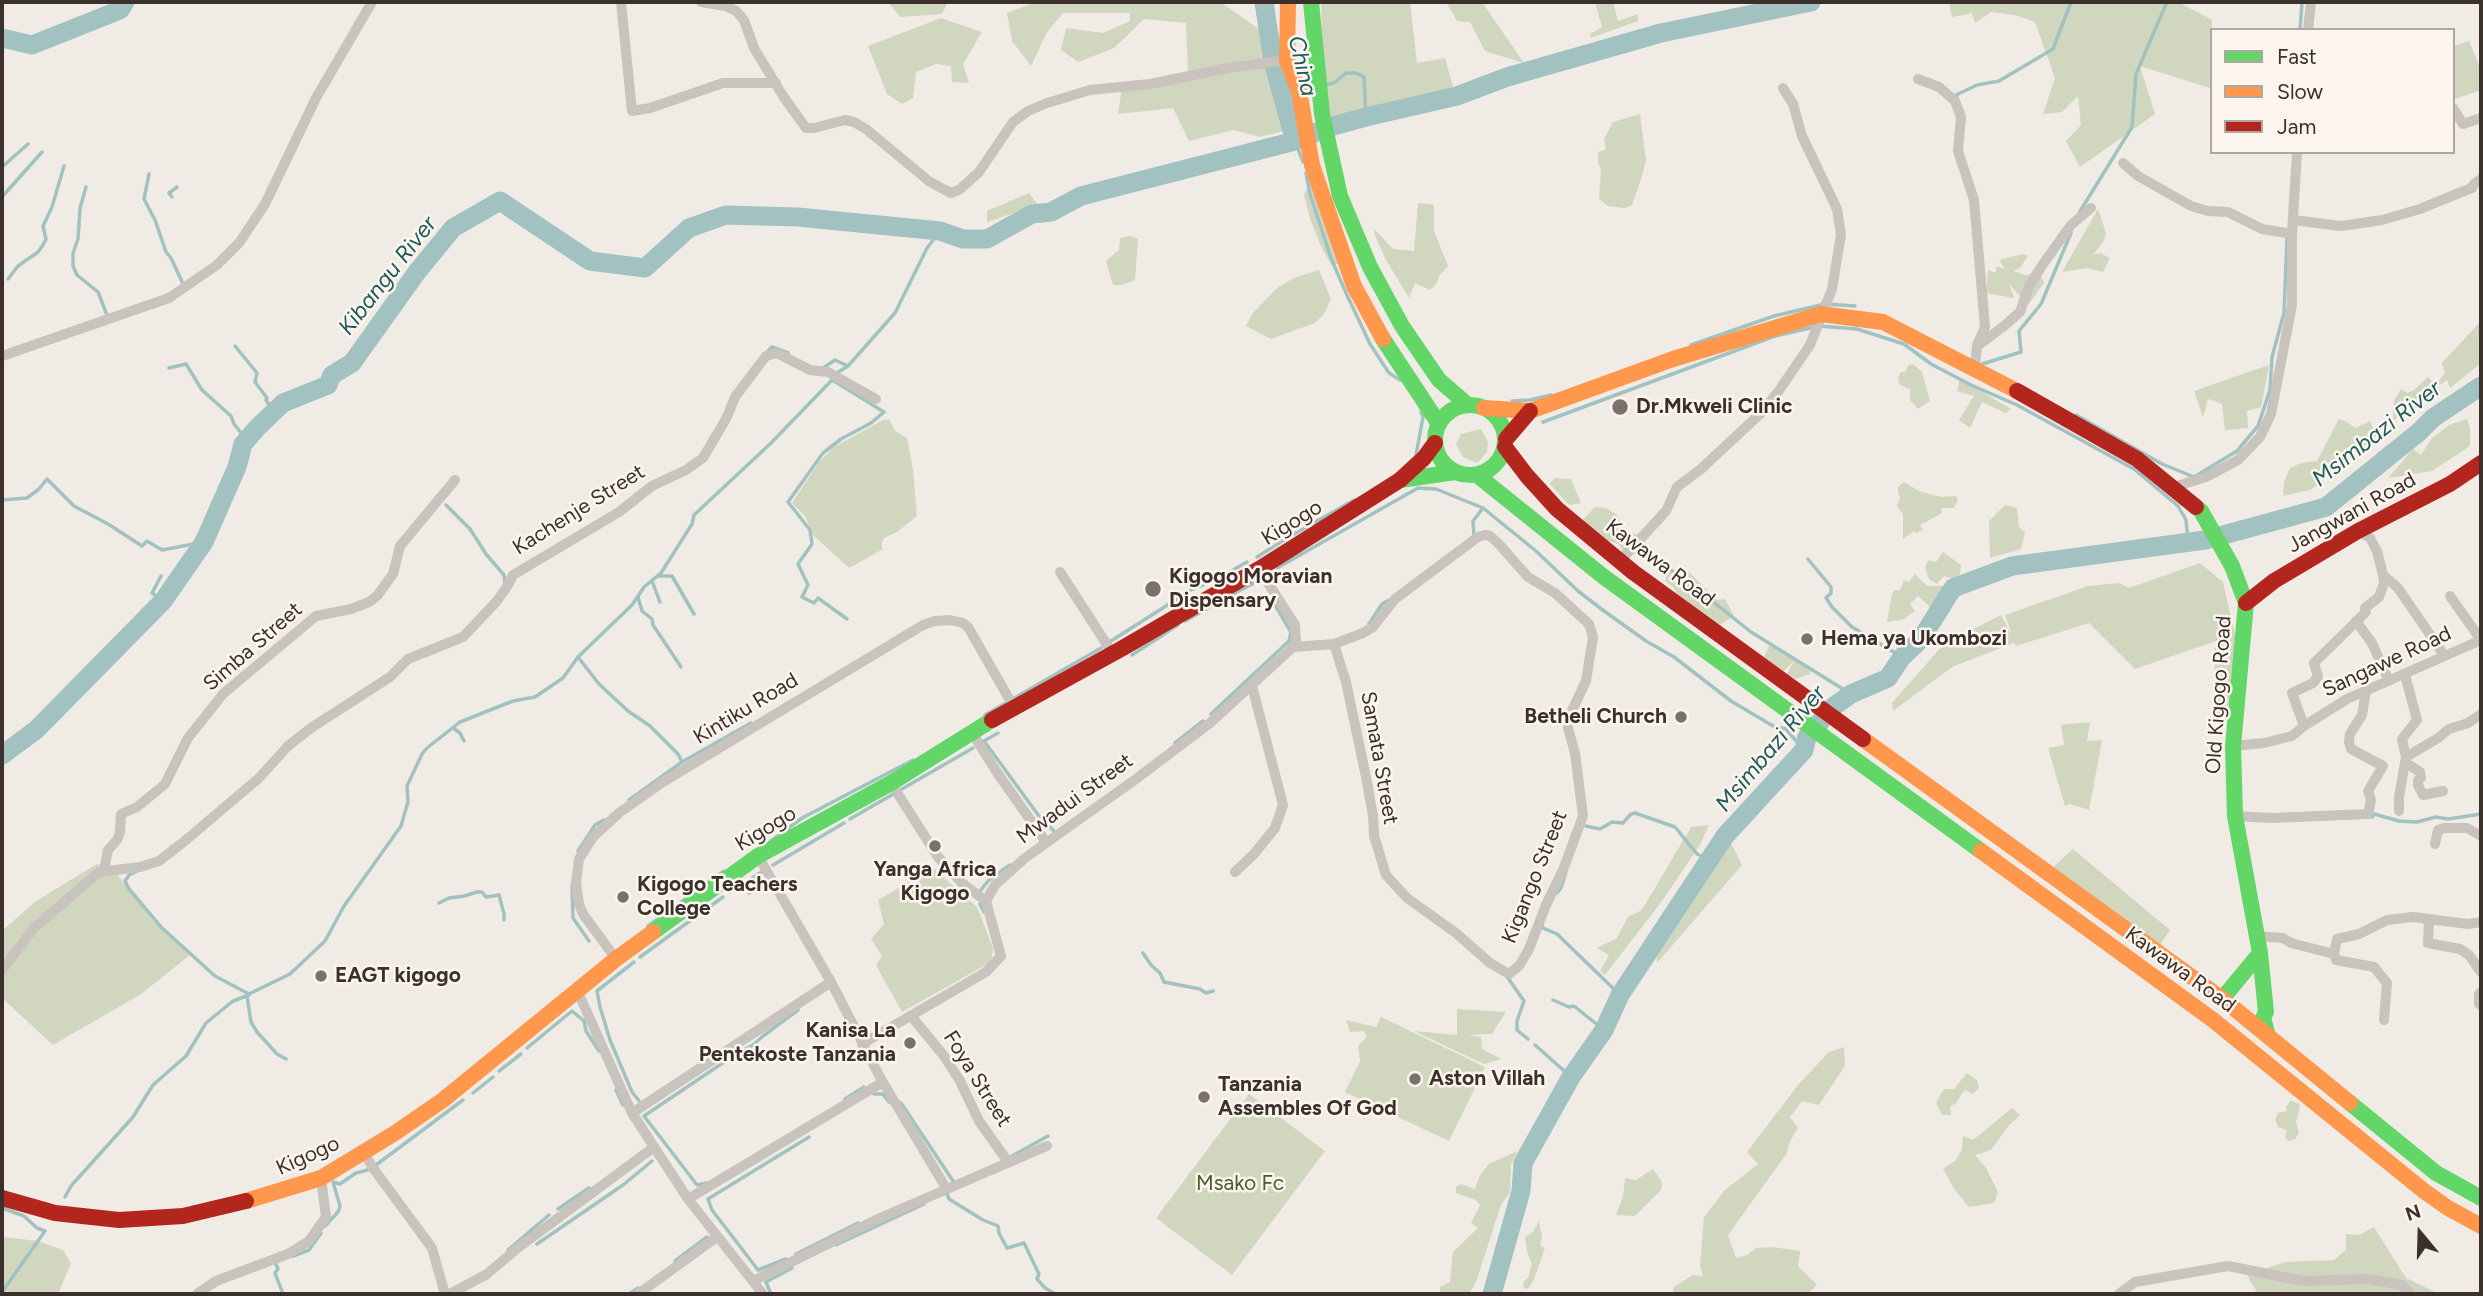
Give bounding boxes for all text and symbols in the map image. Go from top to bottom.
legend [2210,28,2455,154]
water label: China [1282,33,1322,99]
text: Fast [2277,44,2317,69]
text: Slow [2277,79,2323,104]
text: Jam [2277,114,2316,139]
water label: Kibangu River [333,211,443,341]
water label: Msimbazi River [2307,375,2447,493]
place label: Dr.Mkweli Clinic [1636,394,1792,420]
marker: Dr.Mkweli Clinic [1610,397,1630,417]
street label: Kachenje Street [508,459,650,561]
street label: Jangwani Road [2284,467,2420,559]
street label: Kigogo [1257,495,1327,551]
street label: Kawawa Road [1600,514,1720,612]
place label: Kigogo Moravian Dispensary [1169,564,1332,614]
marker: Kigogo Moravian Dispensary [1143,579,1163,599]
street label: Simba Street [198,597,308,697]
street label: Old Kigogo Road [2201,615,2237,775]
street label: Sangawe Road [2318,621,2456,703]
place label: Hema ya Ukombozi [1821,626,2007,652]
marker: Hema ya Ukombozi [1799,631,1815,647]
street label: Kintiku Road [689,668,803,750]
water label: Msimbazi River [1710,680,1832,818]
street label: Samata Street [1355,689,1403,827]
place label: Betheli Church [1524,704,1667,730]
marker: Betheli Church [1673,709,1689,725]
street label: Mwadui Street [1012,748,1138,850]
street label: Kigogo [731,801,801,857]
street label: Kigango Street [1497,807,1573,947]
marker: Yanga Africa Kigogo [927,838,943,854]
place label: Yanga Africa Kigogo [873,857,997,907]
place label: Kigogo Teachers College [637,872,798,922]
marker: Kigogo Teachers College [615,889,631,905]
street label: Kawawa Road [2120,921,2240,1019]
place label: EAGT kigogo [335,963,461,989]
marker: EAGT kigogo [313,968,329,984]
place label: Kanisa La Pentekoste Tanzania [699,1018,896,1068]
street label: Foya Street [938,1026,1016,1132]
marker: Kanisa La Pentekoste Tanzania [902,1035,918,1051]
place label: Aston Villah [1429,1066,1545,1092]
marker: Aston Villah [1407,1071,1423,1087]
place label: Tanzania Assembles Of God [1218,1072,1397,1122]
marker: Tanzania Assembles Of God [1196,1089,1212,1105]
street label: Kigogo [272,1131,344,1181]
park label: Msako Fc [1196,1171,1284,1197]
north arrow [2385,1198,2455,1268]
text: N [2402,1199,2424,1226]

